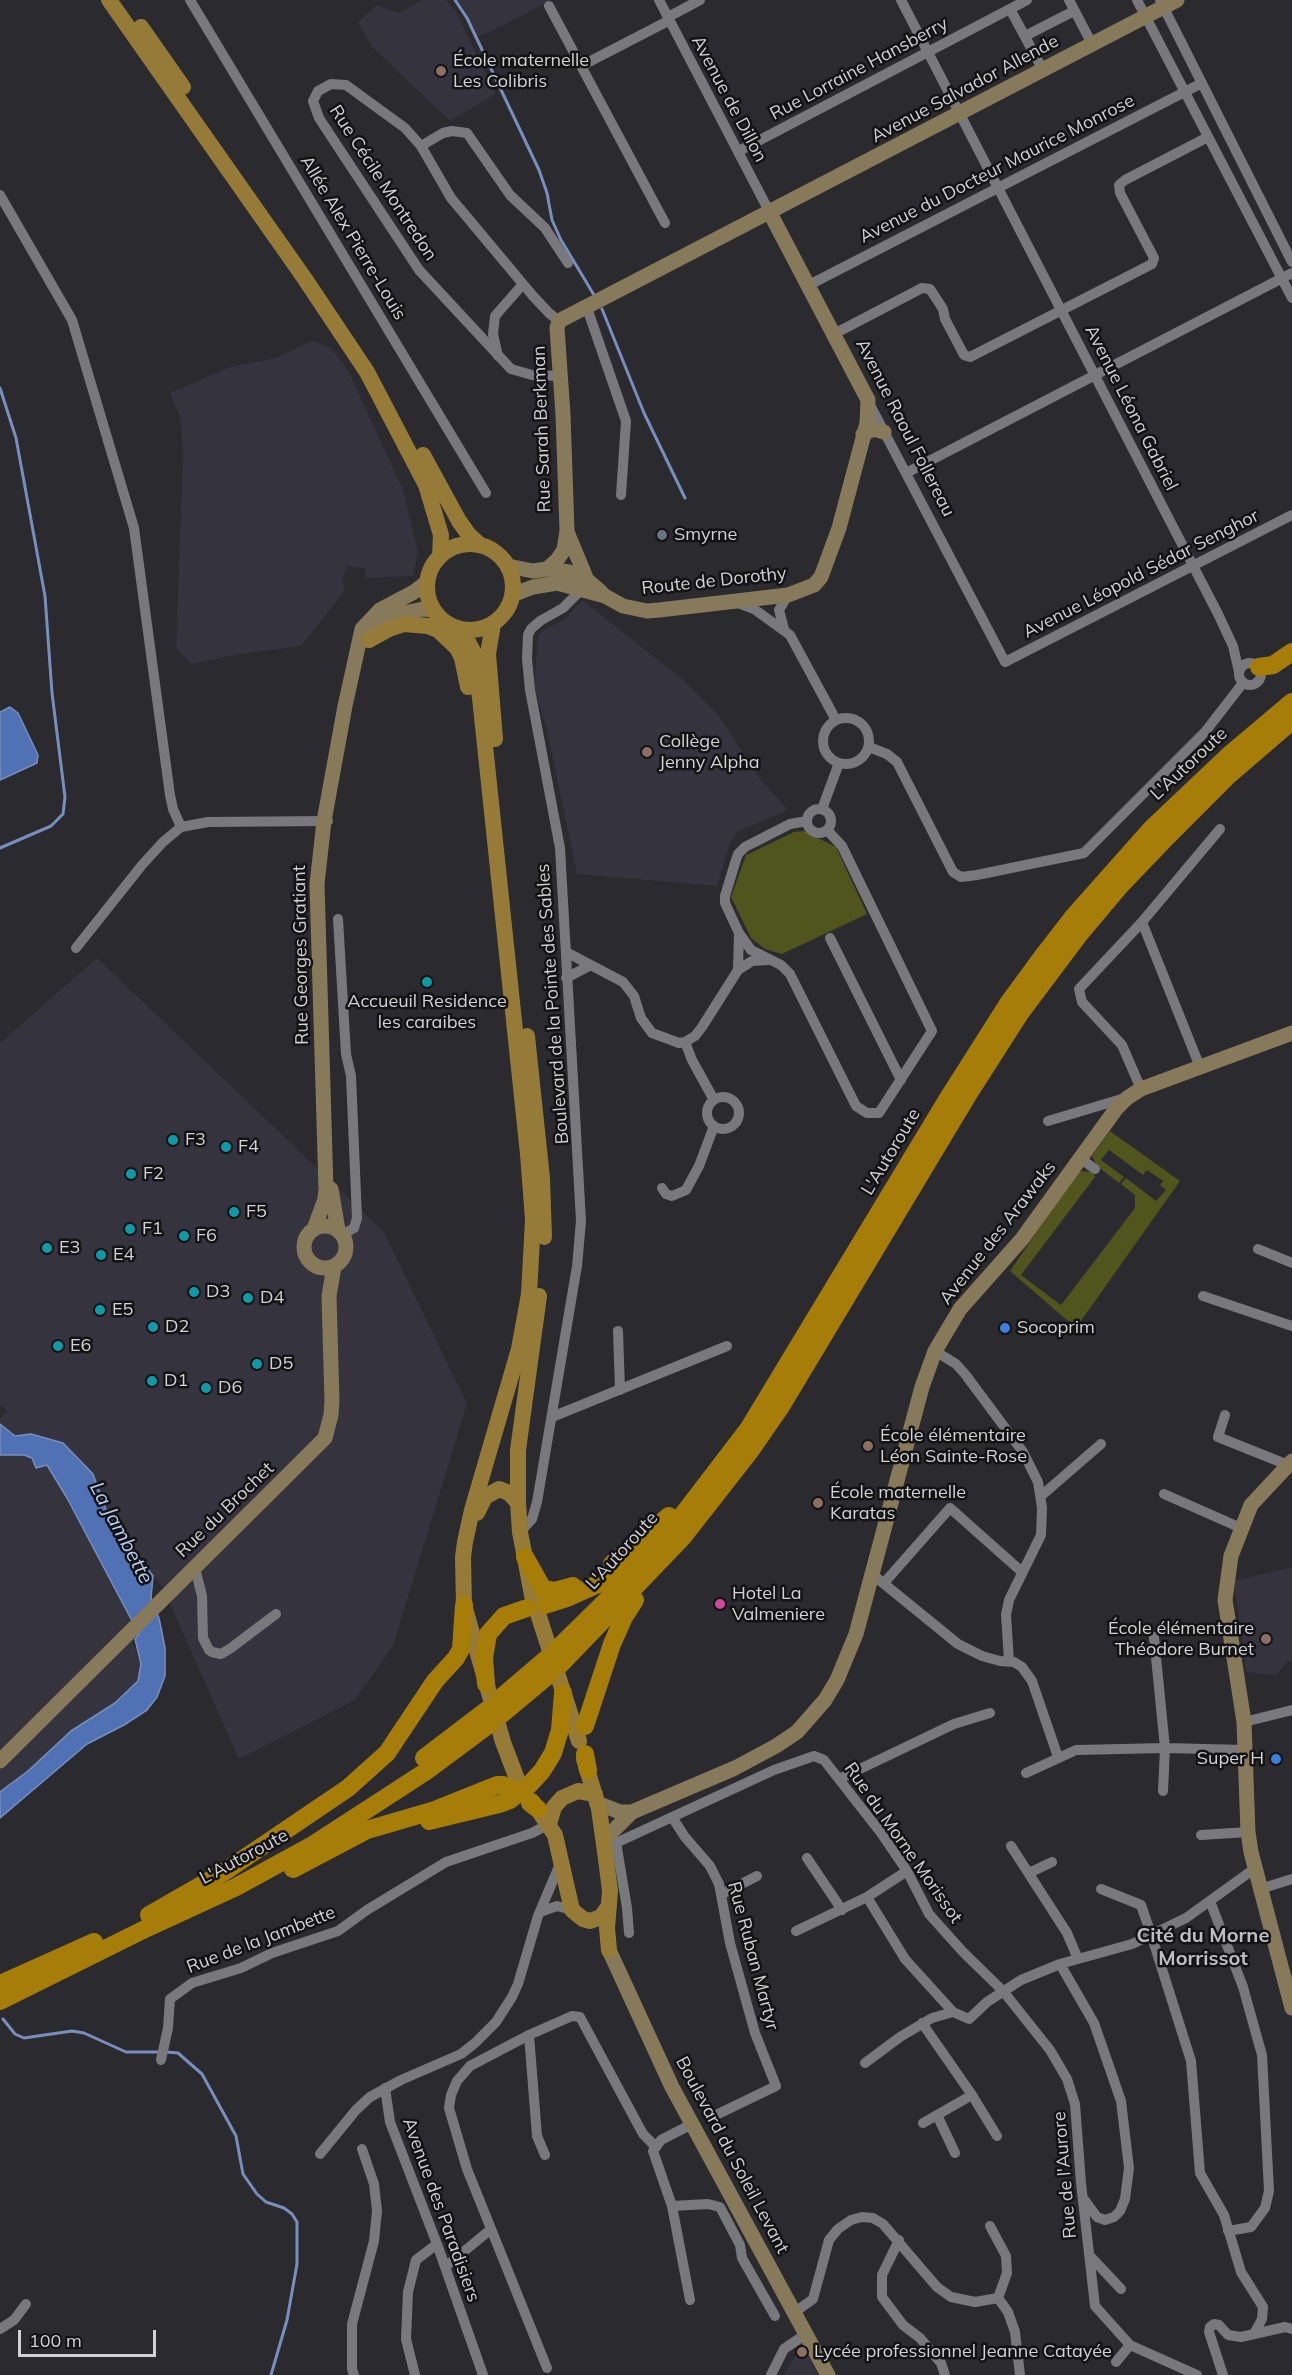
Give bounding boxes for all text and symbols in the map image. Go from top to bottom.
street label: Rue Lorraine Hansberry [766,13,952,125]
street label: Avenue Salvador Allende [868,30,1062,148]
street label: Avenue de Dillon [687,32,771,166]
place label: École maternelle Les Colibris [453,50,589,92]
marker: École maternelle Les Colibris [434,64,448,78]
street label: Avenue du Docteur Maurice Monrose [856,90,1138,248]
street label: Rue Cécile Montredon [325,101,441,265]
street label: Allée Alex Pierre-Louis [295,152,411,324]
street label: Avenue Léona Gabriel [1080,322,1182,494]
street label: Avenue Raoul Follereau [851,336,959,520]
street label: Rue Sarah Berkman [528,345,556,513]
street label: Avenue Léopold Sédar Senghor [1020,505,1262,643]
place label: Smyrne [674,524,737,546]
marker: Smyrne [655,528,669,542]
street label: Route de Dorothy [640,563,788,599]
street label: L'Autoroute [1146,723,1232,805]
place label: Collège Jenny Alpha [659,731,760,774]
marker: Collège Jenny Alpha [640,745,654,759]
street label: Boulevard de la Pointe des Sables [532,863,574,1145]
street label: Rue Georges Gratiant [289,865,313,1045]
marker: Accueuil Residence les caraibes [420,975,434,989]
place label: Accueuil Residence les caraibes [347,991,507,1034]
street label: L'Autoroute [857,1105,925,1199]
place label: F3 [185,1129,206,1151]
marker: F3 [166,1133,180,1147]
place label: F4 [238,1136,259,1158]
marker: F4 [219,1140,233,1154]
street label: Avenue des Arawaks [935,1157,1061,1309]
place label: F2 [143,1163,164,1185]
marker: F2 [124,1167,138,1181]
place label: F5 [246,1201,267,1223]
marker: F5 [227,1205,241,1219]
place label: F1 [142,1218,163,1240]
marker: F1 [123,1222,137,1236]
place label: F6 [196,1225,217,1247]
marker: F6 [177,1229,191,1243]
place label: E3 [59,1237,80,1259]
marker: E3 [40,1241,54,1255]
place label: E4 [113,1244,134,1266]
marker: E4 [94,1248,108,1262]
place label: D3 [206,1281,230,1303]
marker: D3 [187,1285,201,1299]
place label: D4 [260,1287,284,1309]
marker: D4 [241,1291,255,1305]
place label: E5 [112,1299,133,1321]
marker: E5 [93,1303,107,1317]
place label: D2 [165,1316,189,1338]
place label: Socoprim [1017,1317,1095,1339]
marker: D2 [146,1320,160,1334]
marker: Socoprim [998,1321,1012,1335]
place label: E6 [70,1335,91,1357]
marker: E6 [51,1339,65,1353]
place label: D5 [269,1353,293,1375]
marker: D5 [250,1357,264,1371]
place label: D1 [164,1370,188,1392]
marker: D1 [145,1374,159,1388]
place label: D6 [218,1377,242,1399]
marker: D6 [199,1381,213,1395]
place label: École élémentaire Léon Sainte-Rose [880,1425,1027,1468]
marker: École élémentaire Léon Sainte-Rose [861,1439,875,1453]
street label: Rue du Brochet [172,1458,278,1562]
water label: La Jambette [84,1478,158,1588]
place label: École maternelle Karatas [830,1482,966,1524]
marker: École maternelle Karatas [811,1496,825,1510]
street label: L'Autoroute [582,1508,662,1594]
place label: Hotel La Valmeniere [732,1583,825,1626]
marker: Hotel La Valmeniere [713,1597,727,1611]
place label: École élémentaire Théodore Burnet [1108,1618,1254,1660]
marker: École élémentaire Théodore Burnet [1259,1632,1273,1646]
place label: Super H [1197,1748,1264,1770]
marker: Super H [1269,1752,1283,1766]
street label: Rue du Morne Morissot [839,1758,967,1928]
street label: L'Autoroute [196,1825,292,1889]
street label: Rue Ruban Martyr [723,1879,783,2033]
street label: Rue de la Jambette [184,1902,338,1978]
district label: Cité du Morne Morrissot [1137,1924,1269,1971]
street label: Boulevard du Soleil Levant [671,2053,793,2257]
street label: Rue de l'Aurore [1049,2111,1081,2239]
street label: Avenue des Paradisiers [398,2115,484,2305]
scale bar [21,2318,159,2356]
text: 100 m [29,2329,82,2352]
place label: Lycée professionnel Jeanne Catayée [814,2341,1112,2363]
marker: Lycée professionnel Jeanne Catayée [795,2345,809,2359]

